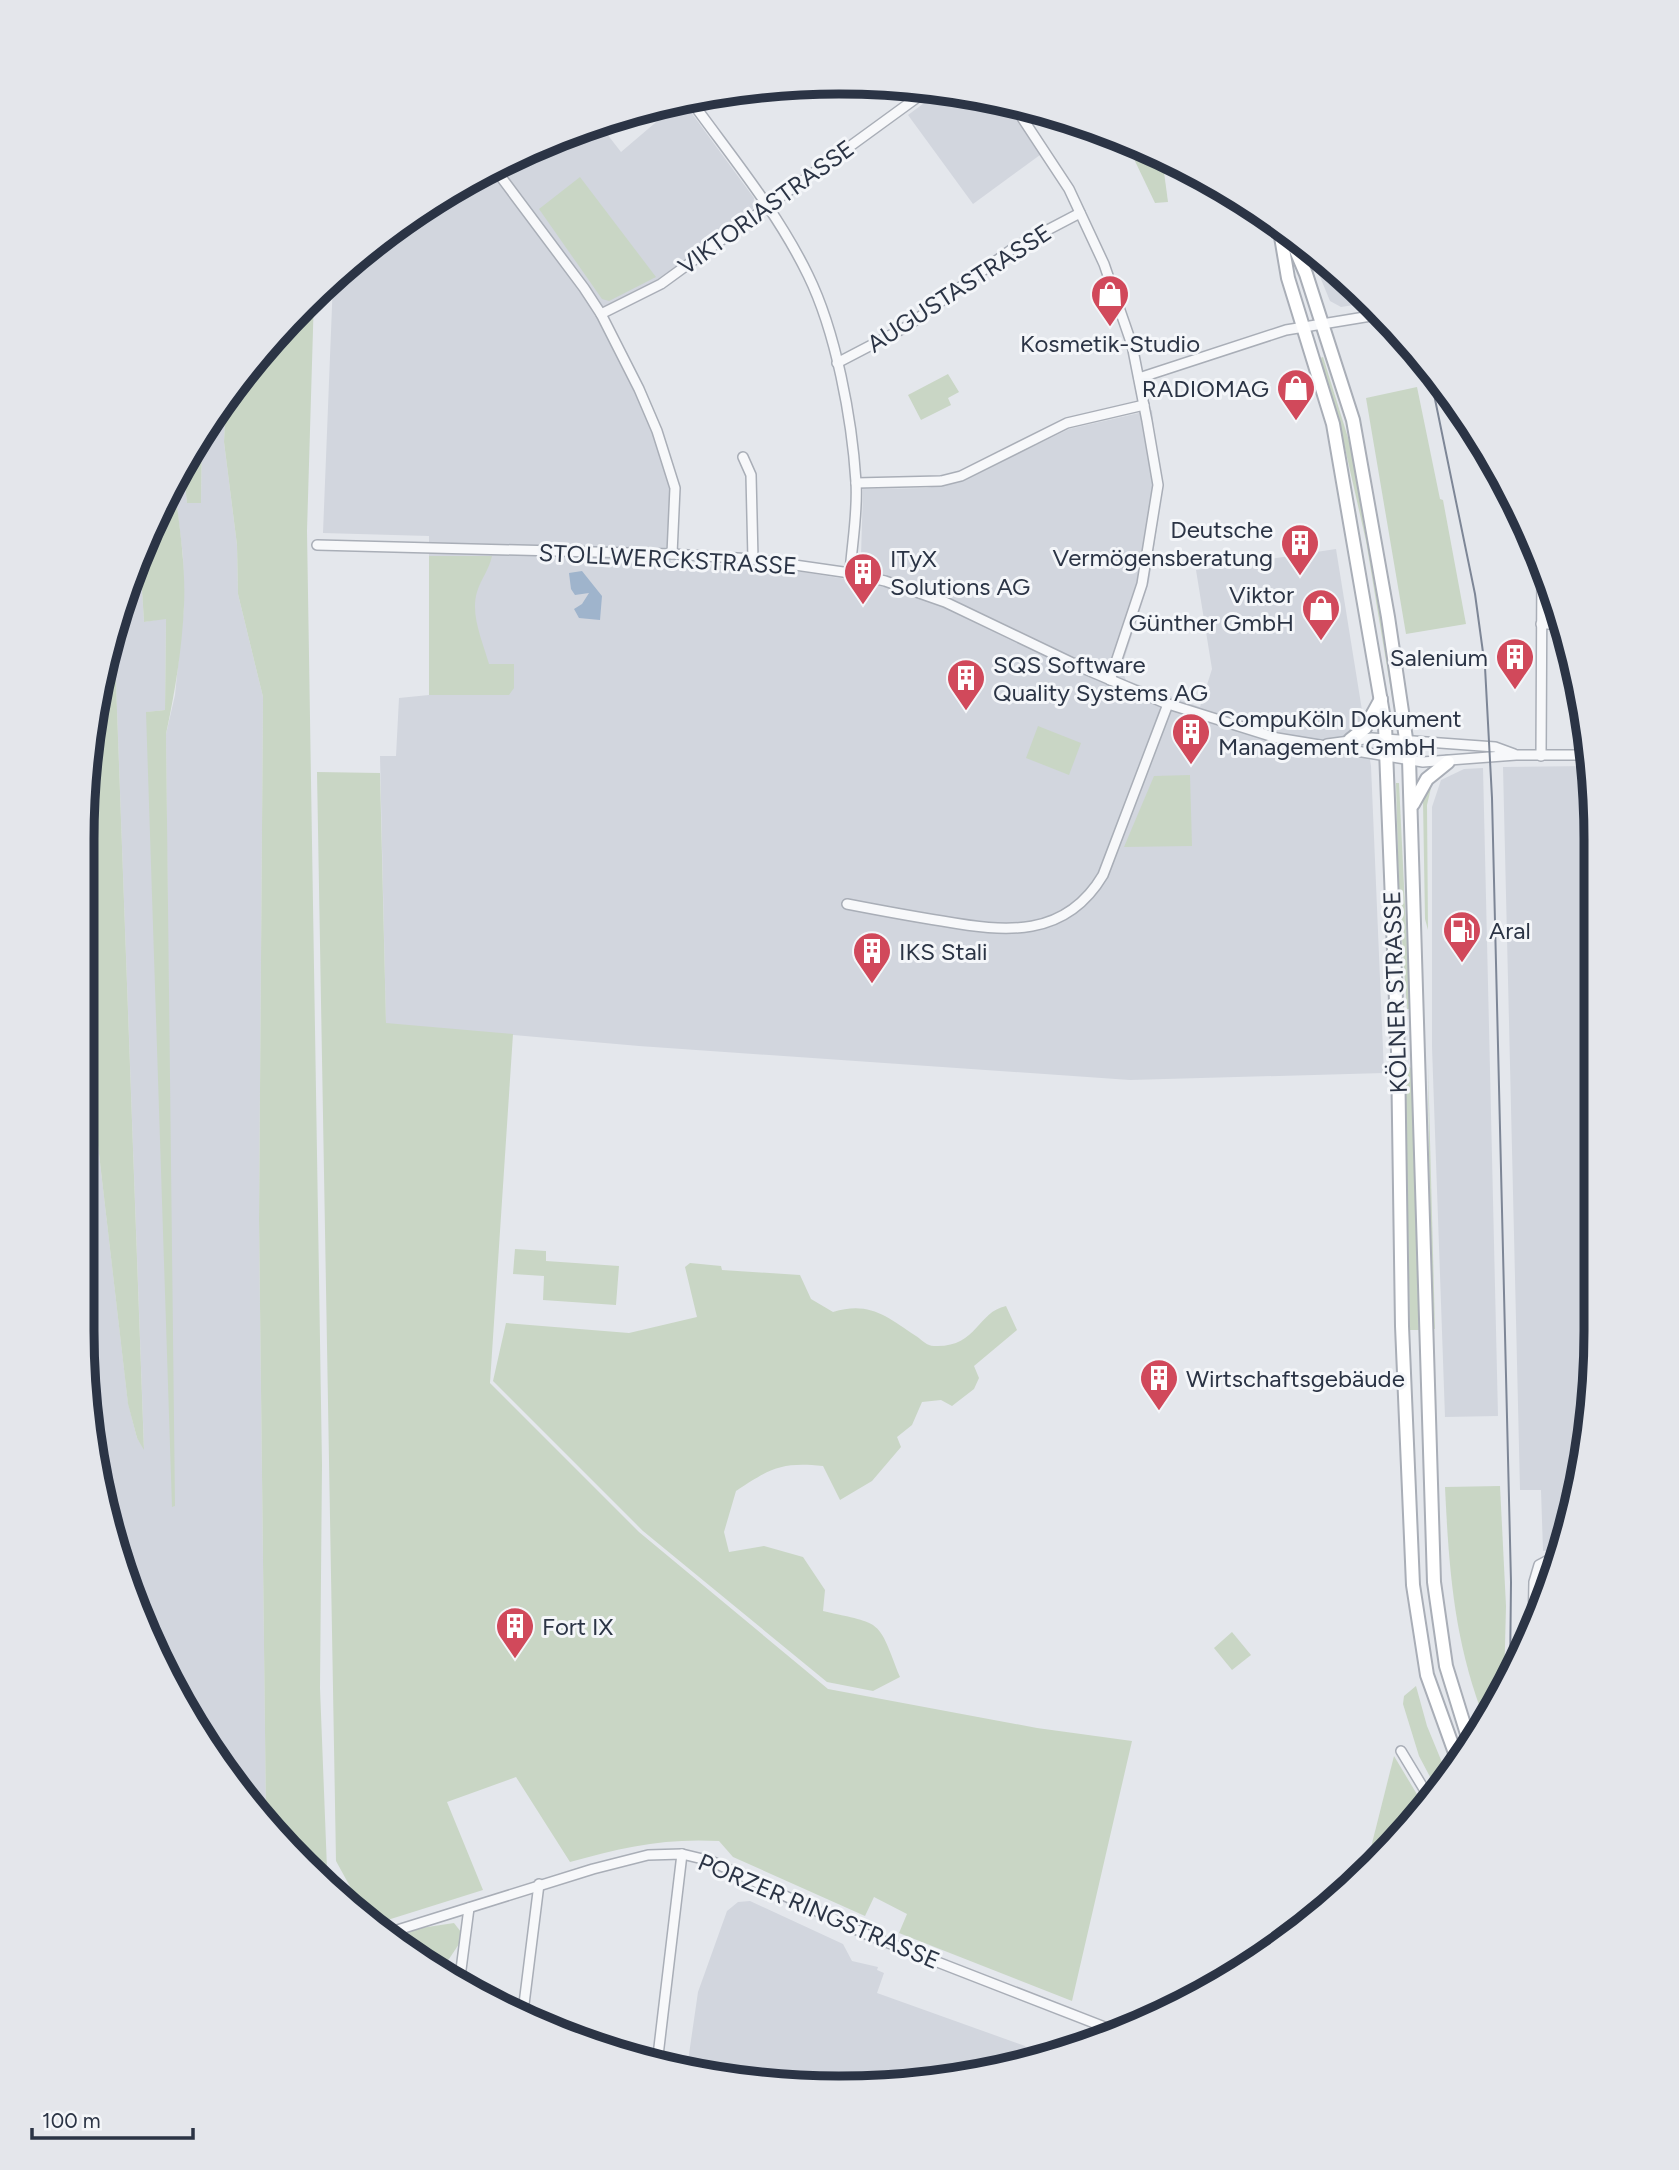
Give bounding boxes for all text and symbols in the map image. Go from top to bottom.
street label: VIKTORIASTRASSE [672,133,860,281]
street label: AUGUSTASTRASSE [861,218,1057,358]
shop icon: Kosmetik-Studio [1089,273,1131,328]
place label: Kosmetik-Studio [1020,329,1200,358]
shop icon: RADIOMAG [1275,367,1317,422]
place label: RADIOMAG [1142,374,1269,403]
place label: Deutsche Vermögensberatung [1053,515,1273,572]
building icon: Deutsche Vermögensberatung [1279,522,1321,577]
street label: STOLLWERCKSTRASSE [538,538,798,580]
place label: ITyX Solutions AG [890,544,1030,601]
building icon: ITyX Solutions AG [842,551,884,606]
place label: Viktor Günther GmbH [1129,580,1294,637]
shop icon: Viktor Günther GmbH [1300,587,1342,642]
building icon: Salenium [1494,636,1536,691]
place label: Salenium [1390,643,1488,672]
place label: SQS Software Quality Systems AG [993,650,1208,707]
building icon: SQS Software Quality Systems AG [945,657,987,712]
place label: CompuKöln Dokument Management GmbH [1218,704,1462,761]
building icon: CompuKöln Dokument Management GmbH [1170,711,1212,766]
street label: KÖLNER STRASSE [1377,890,1413,1094]
fuel station icon: Aral [1441,909,1483,964]
place label: Aral [1489,916,1531,945]
building icon: IKS Stali [851,930,893,985]
place label: IKS Stali [899,937,988,966]
building icon: Wirtschaftsgebäude [1138,1357,1180,1412]
place label: Wirtschaftsgebäude [1186,1364,1405,1393]
building icon: Fort IX [494,1605,536,1660]
place label: Fort IX [542,1612,613,1641]
street label: PORZER RINGSTRASSE [694,1847,944,1975]
scale bar [32,2096,192,2140]
text: 100 m [42,2108,101,2133]

